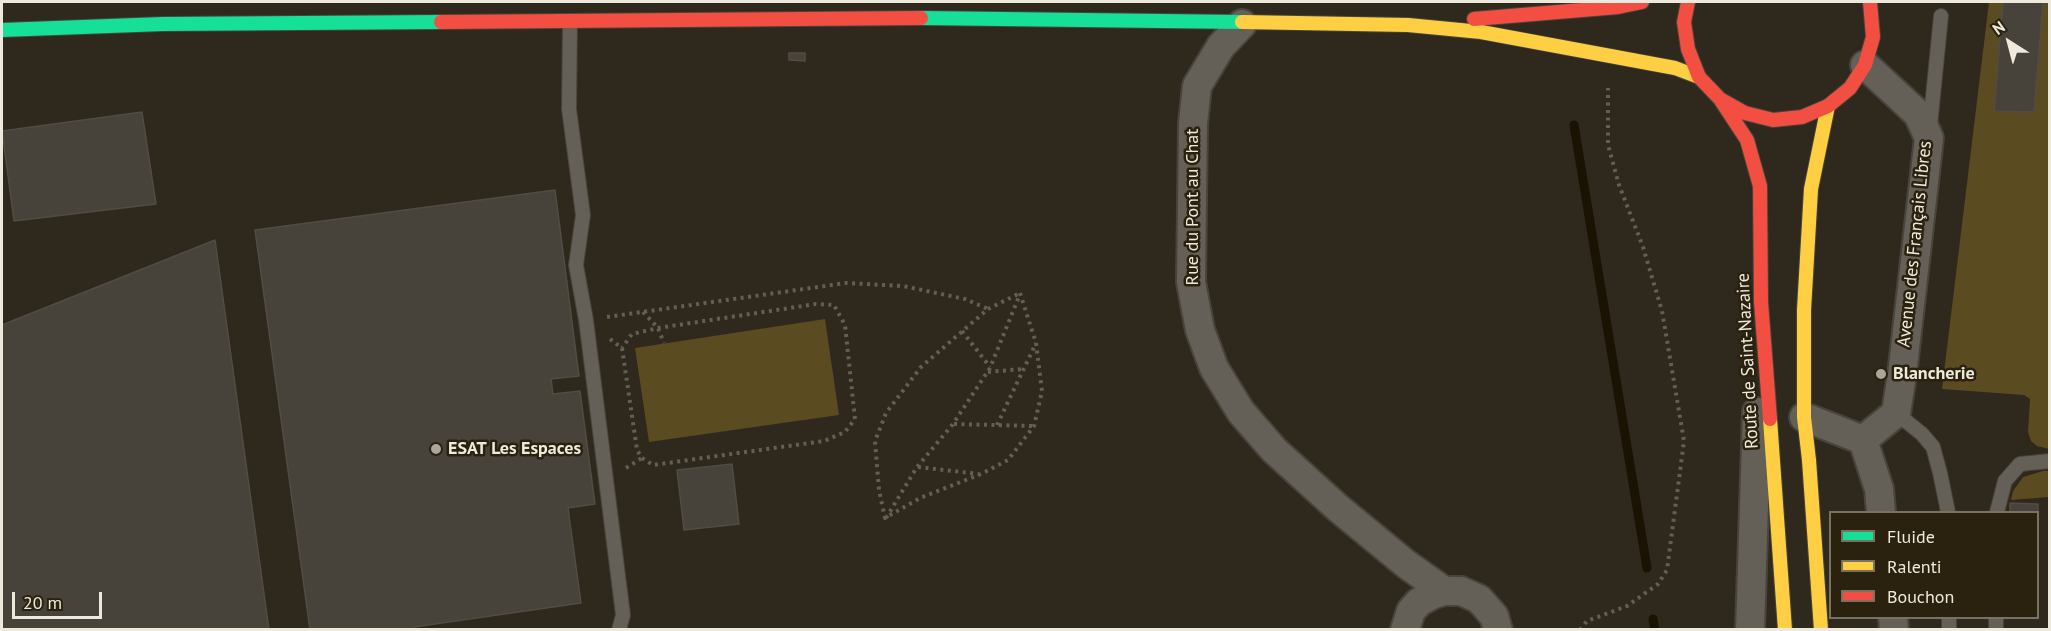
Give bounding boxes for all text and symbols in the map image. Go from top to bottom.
north arrow [1979,12,2039,72]
text: N [1988,16,2009,39]
street label: Rue du Pont au Chat [1182,129,1204,285]
street label: Avenue des Français Libres [1893,140,1937,348]
street label: Route de Saint-Nazaire [1733,273,1763,449]
place label: Blancherie [1893,363,1975,385]
marker: Blancherie [1874,367,1888,381]
place label: ESAT Les Espaces [448,438,581,460]
marker: ESAT Les Espaces [429,442,443,456]
legend [1829,511,2039,619]
text: Fluide [1887,525,1935,548]
text: Ralenti [1887,555,1942,578]
scale bar [15,580,105,618]
text: Bouchon [1887,585,1954,608]
text: 20 m [23,591,62,614]

